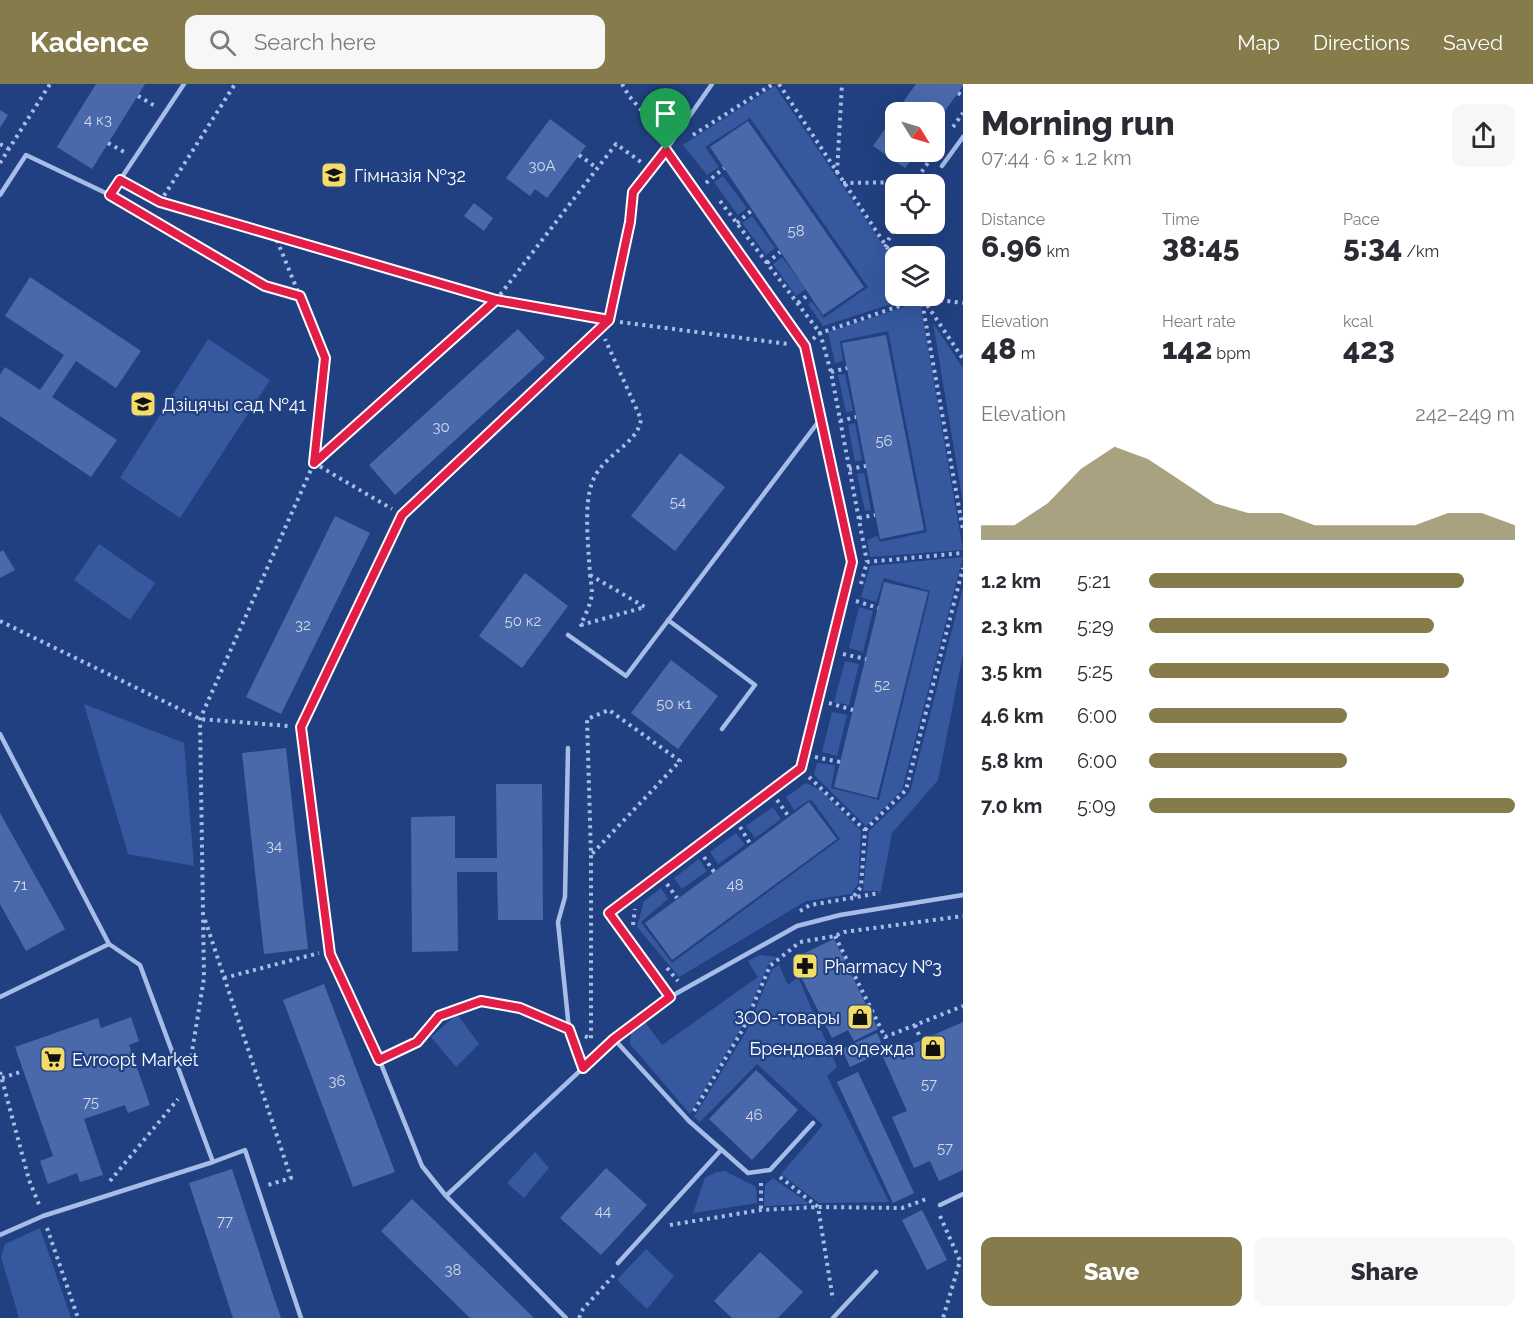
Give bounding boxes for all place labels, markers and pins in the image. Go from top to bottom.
pin [640,88,691,150]
school or university icon: Гімназія №32 [319,160,349,190]
place label: Гімназія №32 [354,165,466,186]
school or university icon: Дзіцячы сад №41 [128,389,158,419]
place label: Дзіцячы сад №41 [162,394,307,415]
pharmacy icon: Pharmacy №3 [790,951,820,981]
place label: Pharmacy №3 [824,956,942,977]
shop icon: ЗОО-товары [845,1002,875,1032]
place label: ЗОО-товары [734,1007,840,1028]
shop icon: Брендовая одежда [918,1033,948,1063]
place label: Брендовая одежда [749,1038,914,1059]
supermarket icon: Evroopt Market [38,1044,68,1074]
place label: Evroopt Market [72,1049,199,1070]

